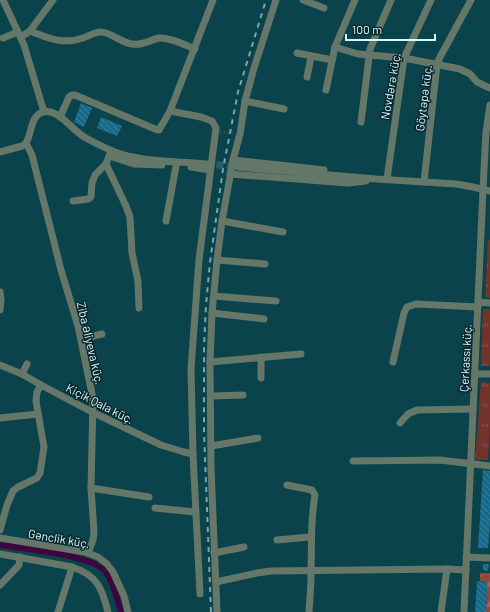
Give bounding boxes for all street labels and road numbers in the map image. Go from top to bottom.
street label: Novdərə küç. [377,51,403,121]
street label: Göytəpə küç. [412,64,434,132]
street label: Ziba Əliyeva küç. [75,300,107,386]
street label: Çerkassı küç. [456,324,474,392]
street label: Kiçik Qala küç. [64,380,136,426]
street label: Gənclik küç. [27,526,91,550]

